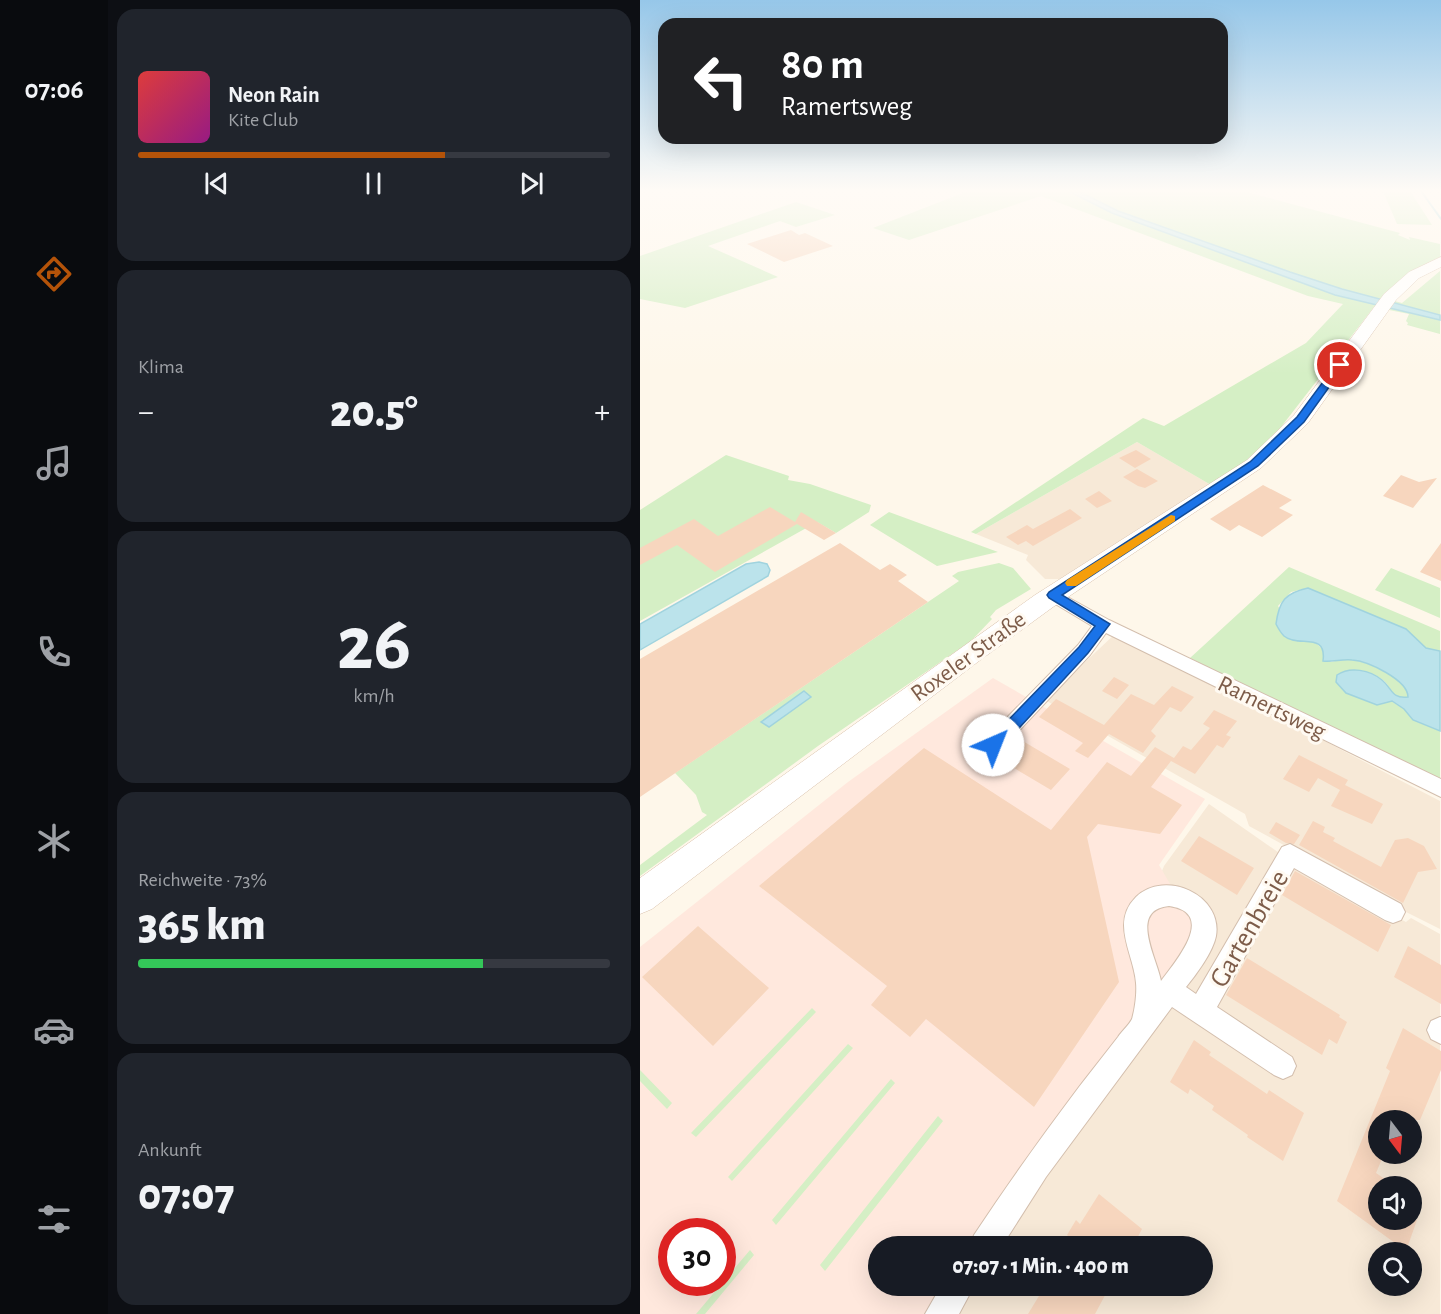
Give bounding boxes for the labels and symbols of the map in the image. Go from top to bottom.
pin [1314,339,1365,390]
street label: Roxeler Straße [907,607,1031,706]
street label: Ramertsweg [1214,672,1329,744]
position arrow [961,713,1025,777]
street label: Gartenbreie [1205,866,1294,992]
north arrow [1368,1110,1422,1164]
speed limit sign: 30 [658,1218,736,1296]

